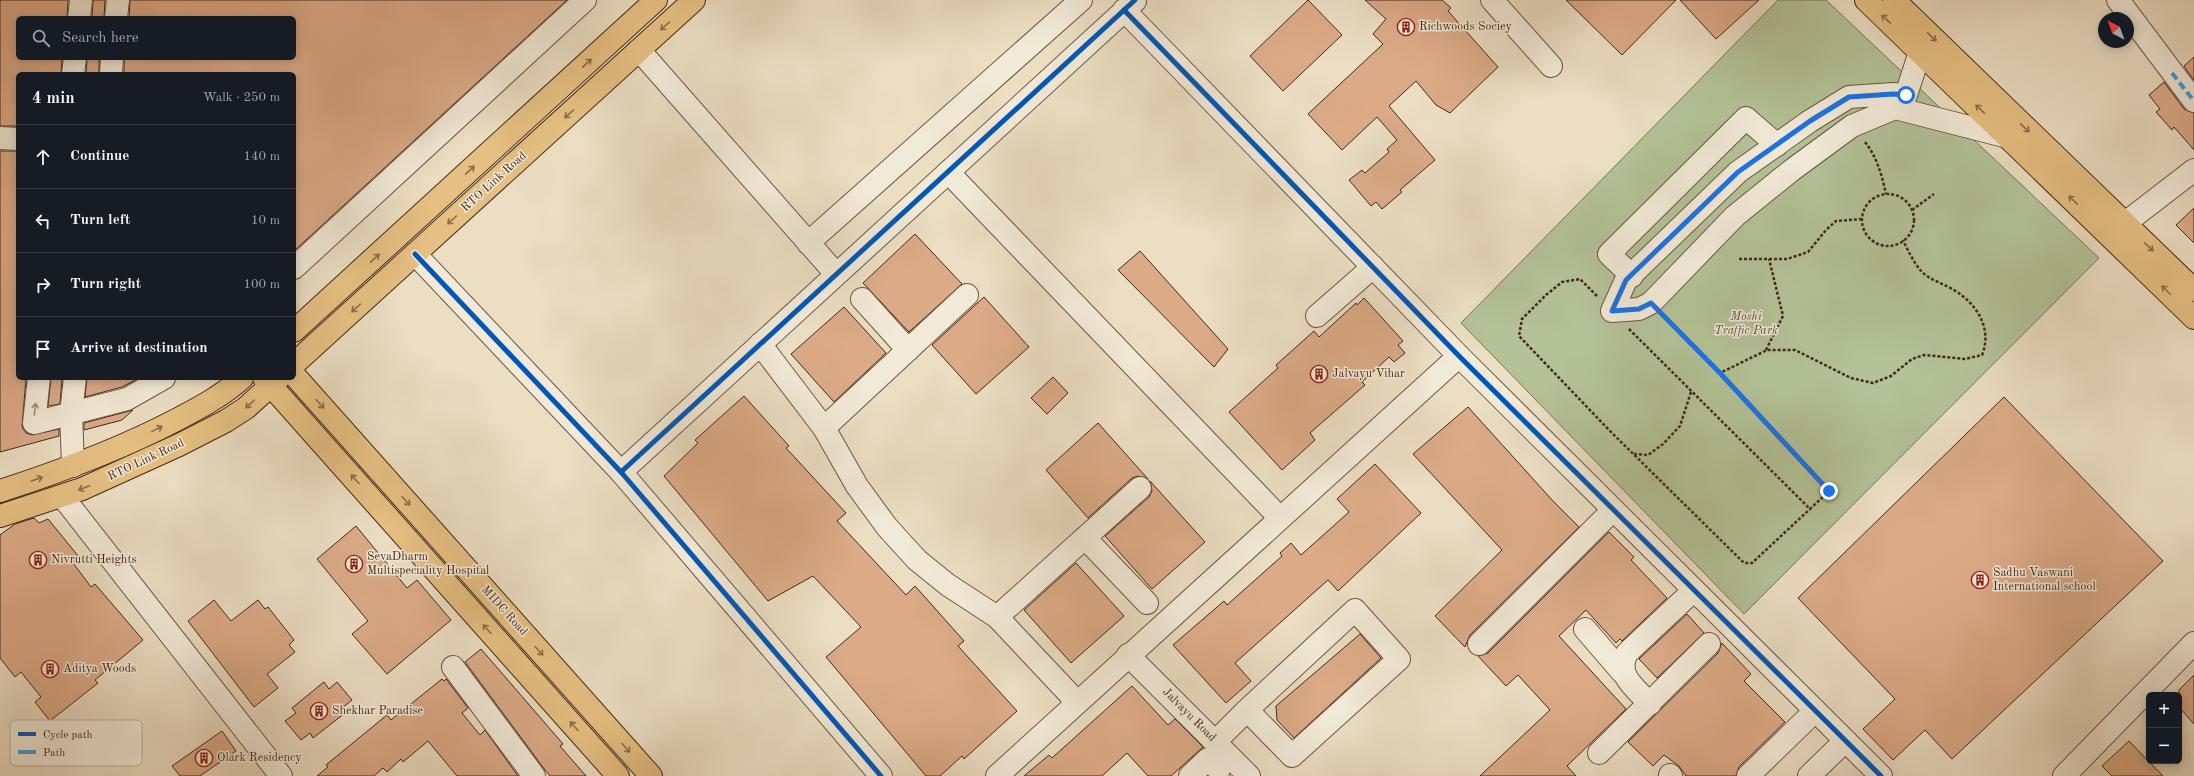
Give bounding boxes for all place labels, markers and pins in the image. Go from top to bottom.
building icon: Richwoods Sociey [1396,17,1416,37]
place label: Richwoods Sociey [1419,21,1512,33]
building icon: Jalvayu Vihar [1309,364,1329,384]
place label: Jalvayu Vihar [1332,368,1405,380]
building icon: Nivrutti Heights [28,550,48,570]
place label: SevaDharm Multispeciality Hospital [367,551,489,577]
place label: Nivrutti Heights [51,554,137,566]
building icon: SevaDharm Multispeciality Hospital [344,554,364,574]
place label: Sadhu Vaswani International school [1993,567,2096,593]
building icon: Sadhu Vaswani International school [1970,570,1990,590]
building icon: Aditya Woods [40,659,60,679]
place label: Aditya Woods [63,663,136,675]
building icon: Shekhar Paradise [309,701,329,721]
place label: Shekhar Paradise [332,705,424,717]
building icon: Olark Residency [194,748,214,768]
place label: Olark Residency [217,752,302,764]

